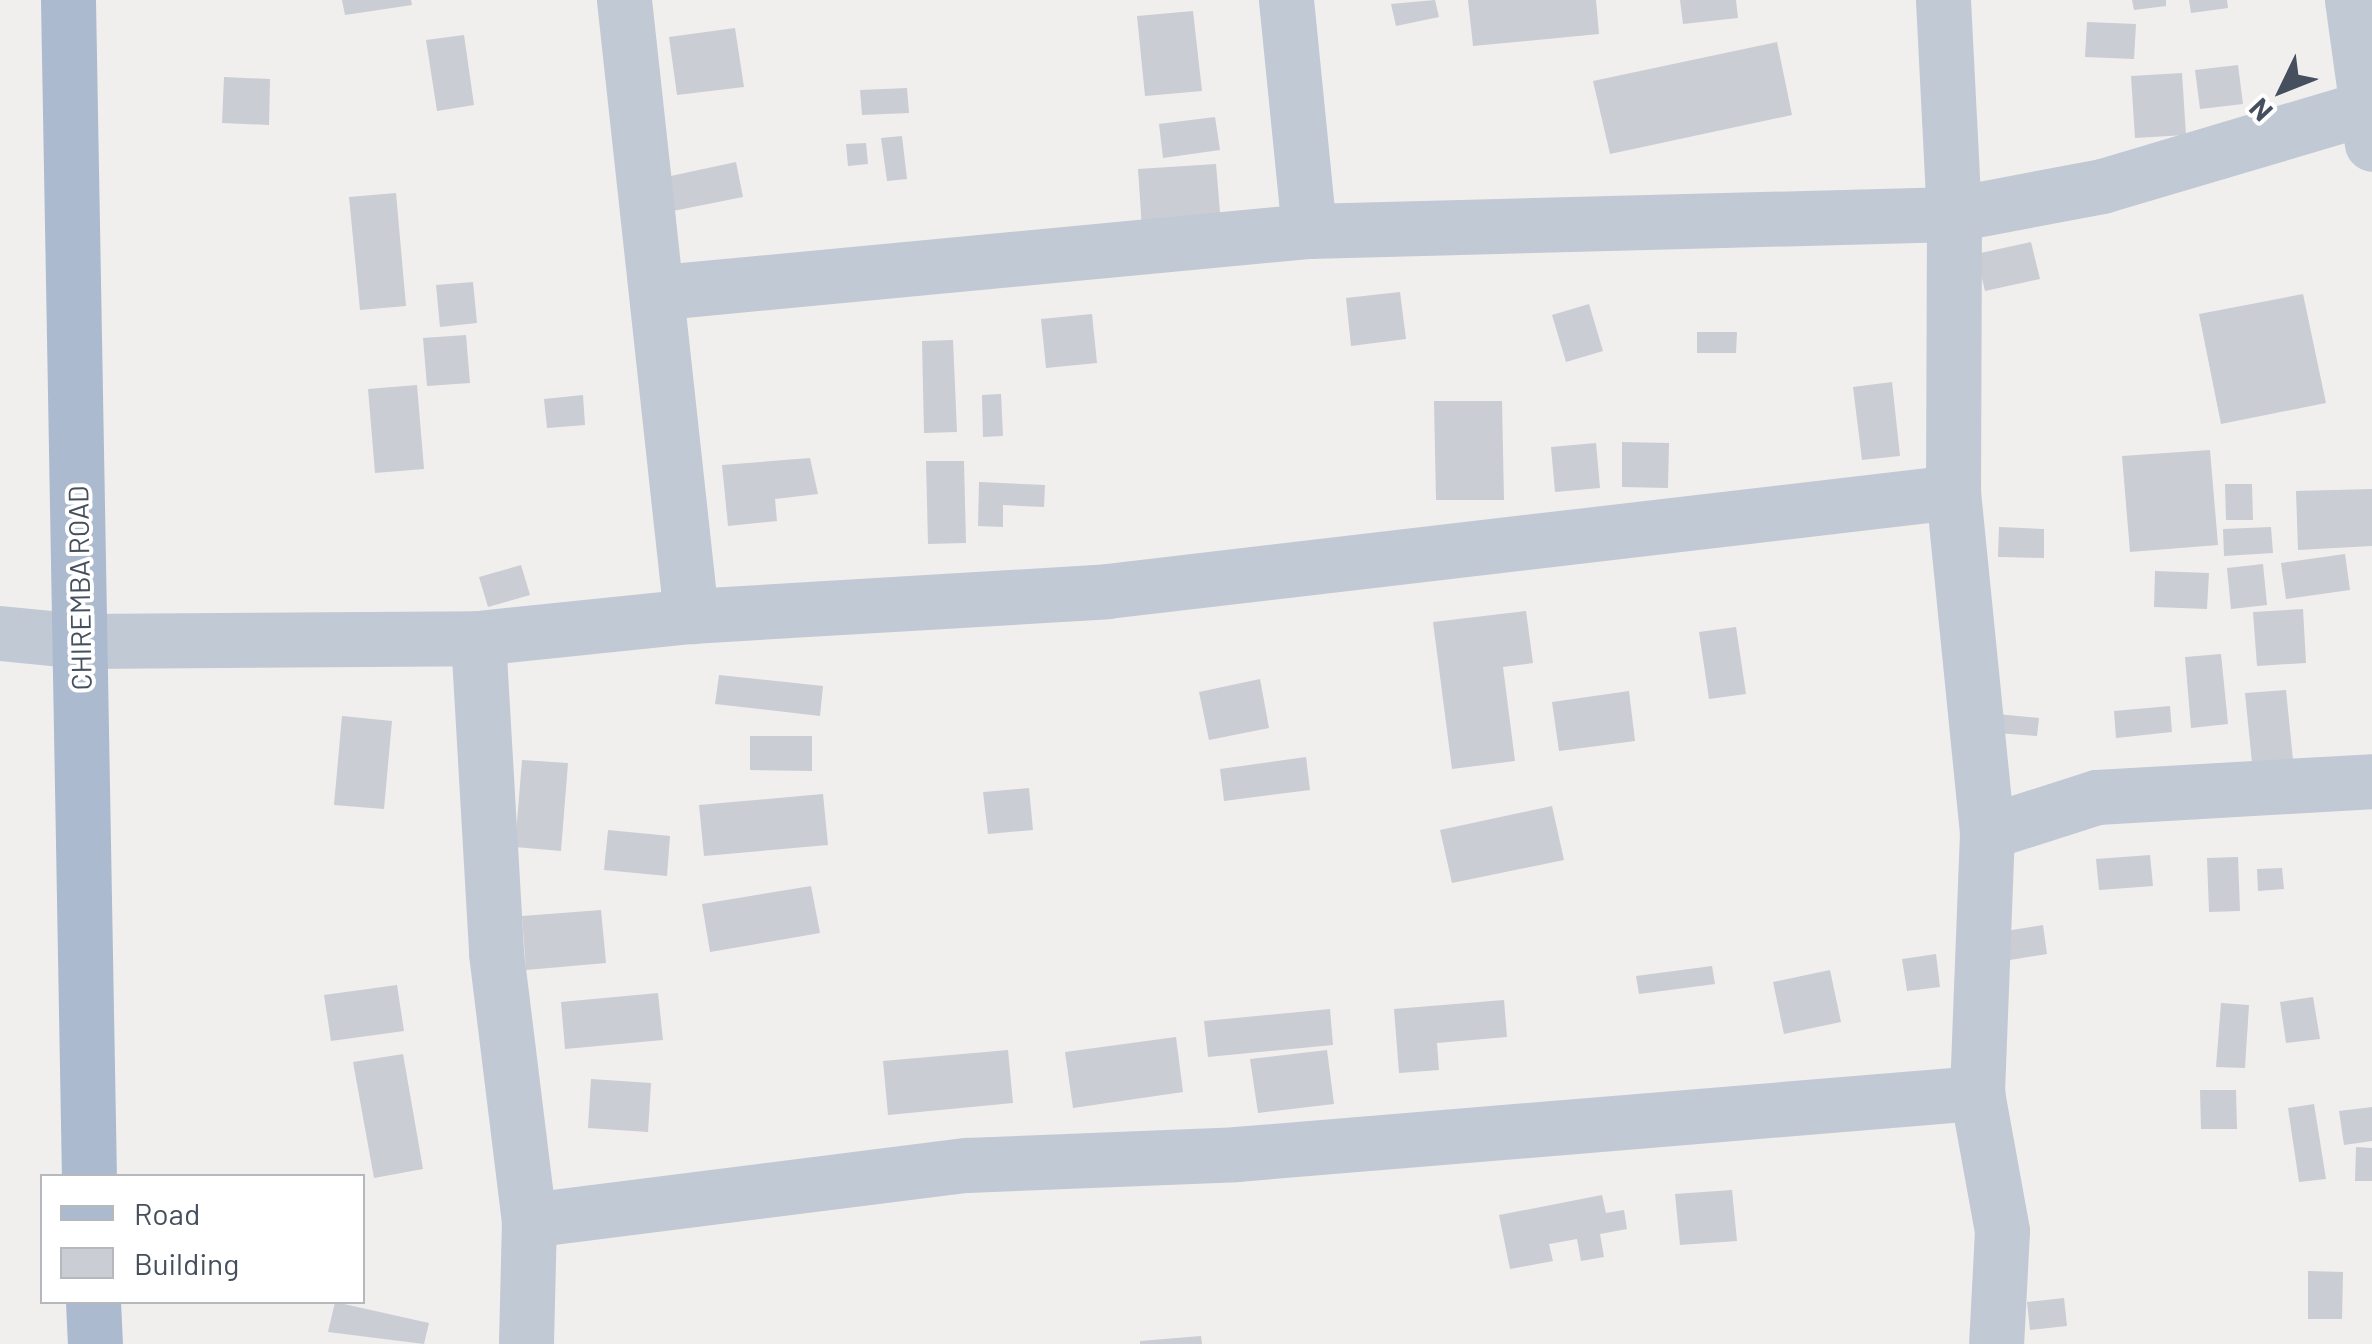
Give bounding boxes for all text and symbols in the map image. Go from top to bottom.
north arrow [2232,40,2332,140]
text: N [2241,92,2279,129]
street label: CHIREMBA ROAD [60,485,98,691]
legend [40,1174,365,1304]
text: Road [134,1195,200,1231]
text: Building [134,1245,239,1281]

